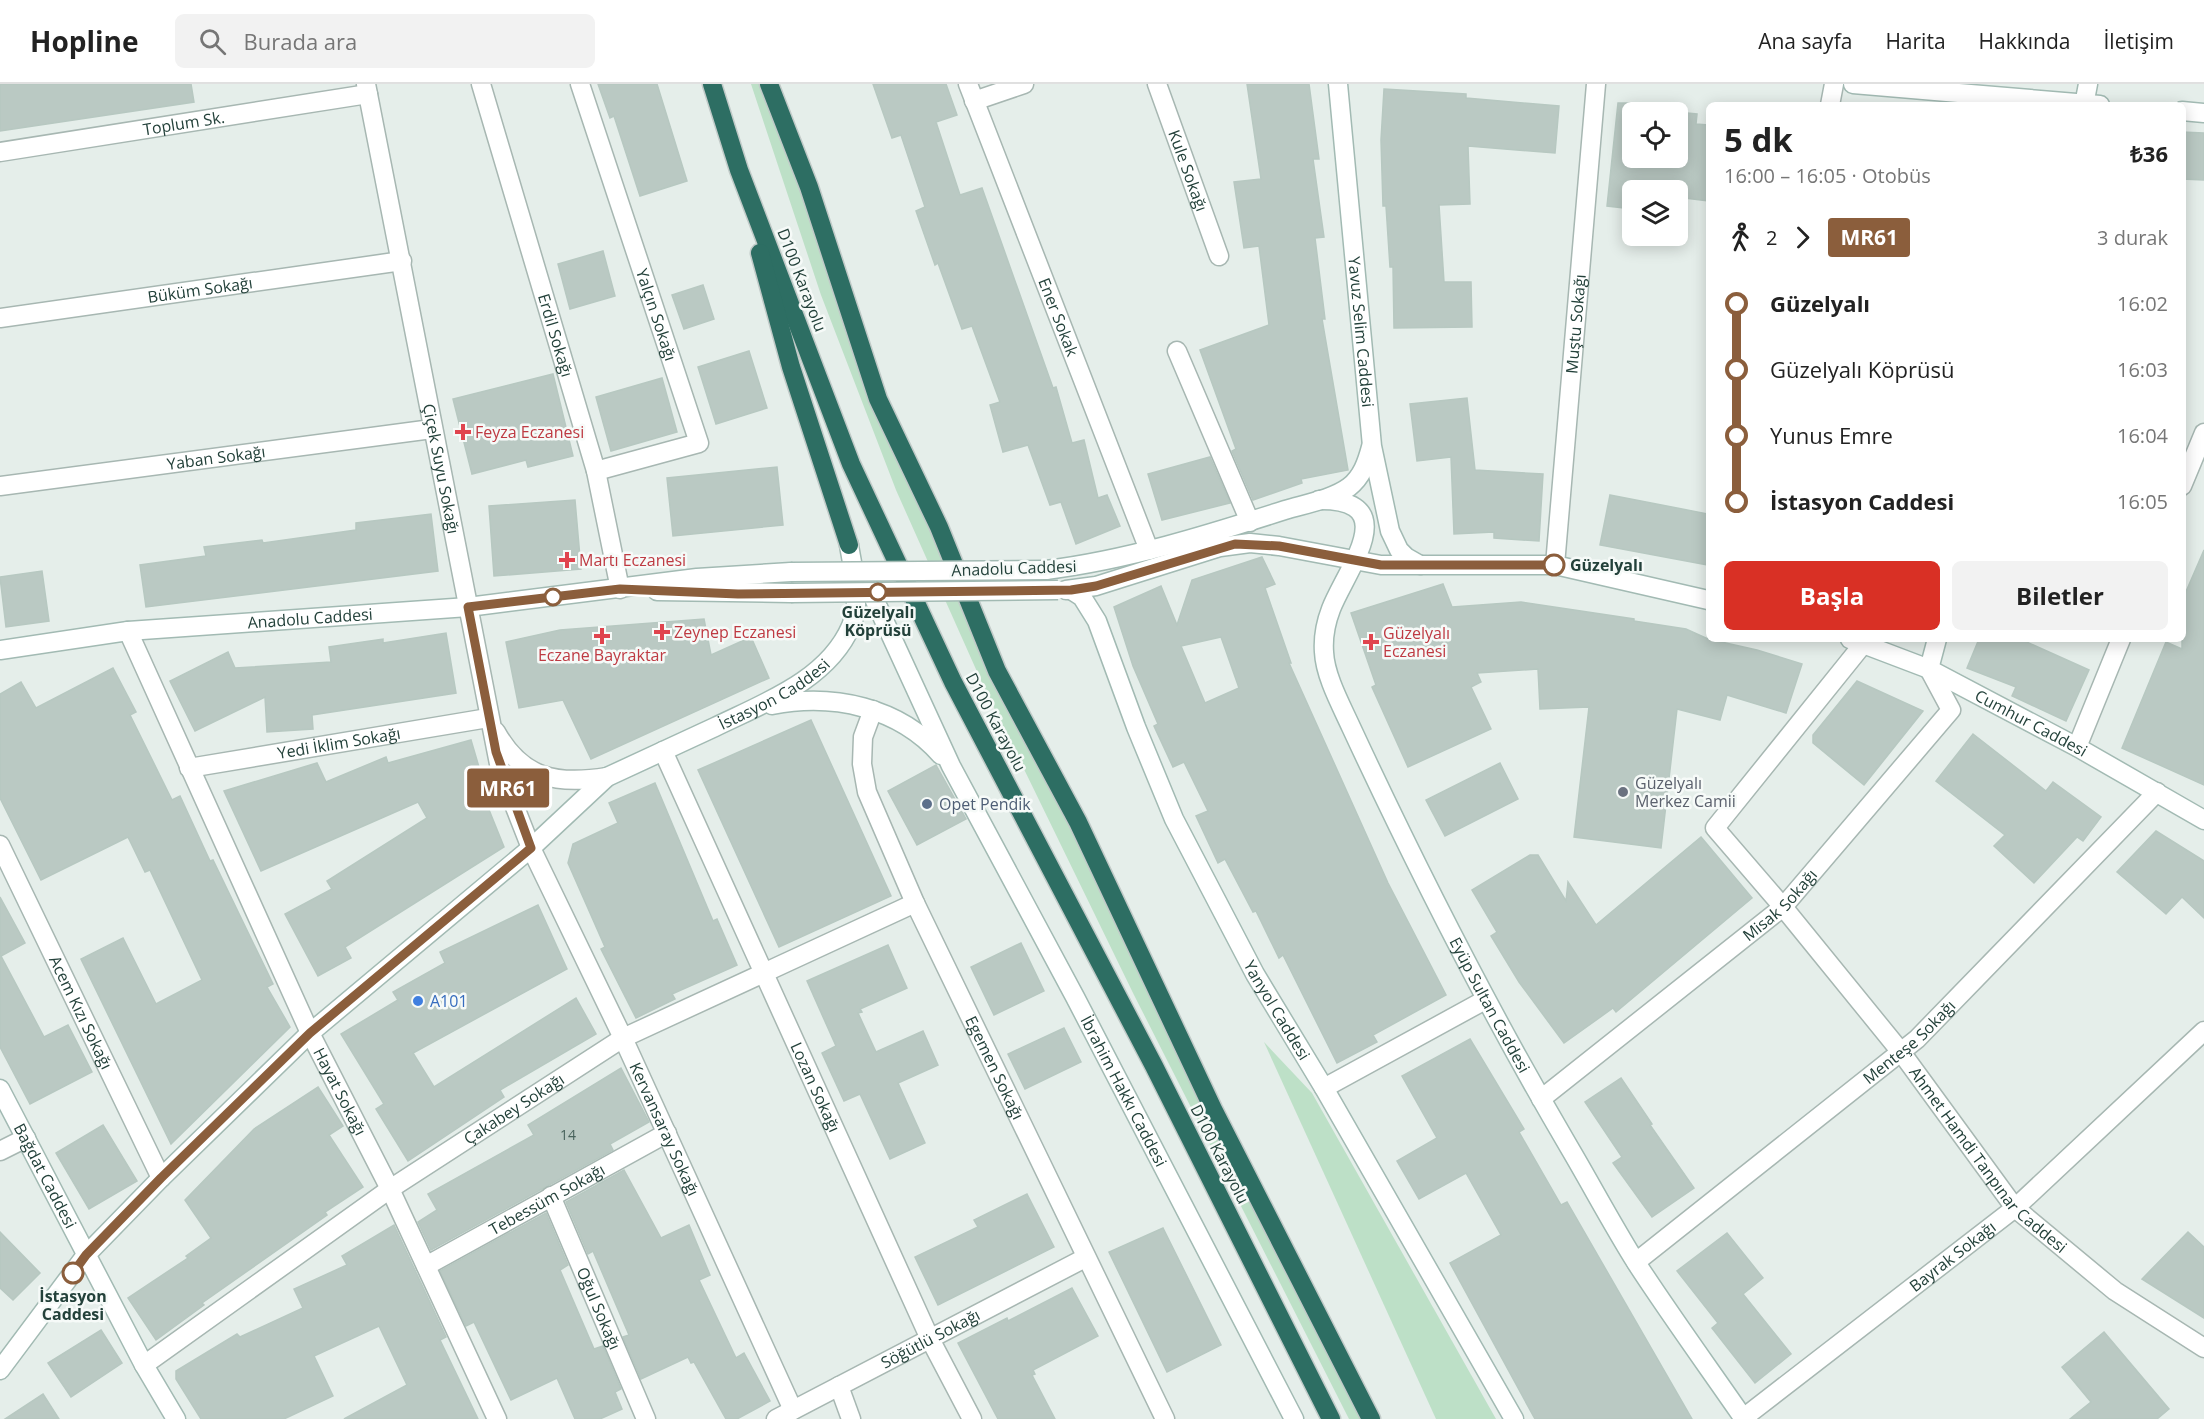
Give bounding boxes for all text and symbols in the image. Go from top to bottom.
search box [175,14,595,68]
text: Hopline [30,22,139,60]
icon: search [196,25,229,58]
text: Burada ara [244,26,357,56]
text: Ana sayfa [1758,27,1852,55]
text: Harita [1885,27,1946,55]
text: Hakkında [1979,27,2071,55]
text: İletişim [2104,27,2174,55]
map controls [1622,102,1688,246]
button: locate [1622,102,1688,168]
street label: Toplum Sk. [141,106,226,140]
text: 5 dk [1724,117,1793,162]
street label: Kule Sokağı [1163,127,1213,214]
text: ₺36 [2130,138,2168,168]
text: 16:00 – 16:05 · Otobüs [1724,162,1931,189]
button: layers [1622,180,1688,246]
icon: walk [1724,221,1757,254]
icon: forward [1786,221,1819,254]
text: MR61 [1840,223,1898,251]
text: 2 [1766,224,1777,251]
text: 3 durak [2097,224,2168,251]
street label: D100 Karayolu [772,225,832,335]
street label: Yavuz Selim Caddesi [1343,256,1379,408]
street label: Yalçın Sokağı [631,266,682,364]
street label: Büküm Sokağı [146,271,254,308]
street label: Muştu Sokağı [1560,273,1591,375]
street label: Ener Sokak [1033,275,1084,360]
text: Güzelyalı [1770,288,1870,318]
text: 16:02 [2117,290,2168,317]
street label: Erdil Sokağı [533,291,578,379]
text: Güzelyalı Köprüsü [1770,354,1954,384]
text: 16:03 [2117,356,2168,383]
street label: Çiçek Suyu Sokağı [418,402,465,536]
text: Yunus Emre [1770,420,1893,450]
place label: Feyza Eczanesi [475,421,584,443]
text: 16:04 [2117,422,2168,449]
marker: Feyza Eczanesi [456,425,470,439]
street label: Yaban Sokağı [166,440,267,475]
text: İstasyon Caddesi [1770,486,1954,516]
text: 16:05 [2117,488,2168,515]
place label: Martı Eczanesi [579,549,686,571]
marker: Martı Eczanesi [560,553,574,567]
marker: Güzelyalı [1543,554,1565,576]
place label: Güzelyalı [1570,554,1643,576]
street label: Anadolu Caddesi [951,555,1077,581]
button: Başla [1724,561,1940,630]
button: Biletler [1952,561,2168,630]
marker: Güzelyalı Köprüsü [869,583,887,601]
unlabelled marker [544,588,562,606]
place label: Güzelyalı Köprüsü [842,601,914,641]
street label: Anadolu Caddesi [247,603,374,634]
place label: Zeynep Eczanesi [674,621,796,643]
place label: Güzelyalı Eczanesi [1383,622,1450,662]
marker: Zeynep Eczanesi [655,625,669,639]
marker: Eczane Bayraktar [595,629,609,643]
marker: Güzelyalı Eczanesi [1364,635,1378,649]
place label: Eczane Bayraktar [538,644,667,666]
street label: İstasyon Caddesi [715,653,835,735]
street label: D100 Karayolu [961,669,1031,775]
street label: Cumhur Caddesi [1971,684,2091,762]
street label: Yedi İklim Sokağı [276,722,402,764]
line badge: MR61 [466,768,550,808]
place label: Güzelyalı Merkez Camii [1635,772,1736,812]
text: MR61 [479,774,537,802]
marker: Güzelyalı Merkez Camii [1616,785,1630,799]
place label: Opet Pendik [939,793,1031,815]
marker: Opet Pendik [920,797,934,811]
street label: Misak Sokağı [1738,864,1822,946]
street label: Eyüp Sultan Caddesi [1444,933,1535,1077]
street label: Acem Kızı Sokağı [44,952,118,1073]
street label: Yanyol Caddesi [1239,956,1315,1064]
place label: A101 [430,990,468,1012]
marker: A101 [411,994,425,1008]
street label: Menteşe Sokağı [1858,995,1960,1089]
street label: Egemen Sokağı [960,1012,1029,1123]
street label: İbrahim Hakkı Caddesi [1075,1012,1172,1170]
street label: Lozan Sokağı [786,1038,846,1136]
street label: Hayat Sokağı [308,1044,372,1139]
street label: Kervansaray Sokağı [625,1059,705,1199]
street label: Ahmet Hamdi Tanpınar Caddesi [1904,1062,2072,1258]
street label: Çakabey Sokağı [459,1068,568,1149]
street label: D100 Karayolu [1185,1101,1255,1207]
street label: Bağdat Caddesi [9,1120,82,1232]
house number: 14 [560,1125,576,1144]
street label: Tebessüm Sokağı [485,1159,609,1240]
street label: Bayrak Sokağı [1905,1216,2000,1297]
marker: İstasyon Caddesi [62,1262,84,1284]
street label: Oğul Sokağı [572,1264,626,1353]
place label: İstasyon Caddesi [39,1285,107,1325]
street label: Söğütlü Sokağı [877,1304,984,1374]

